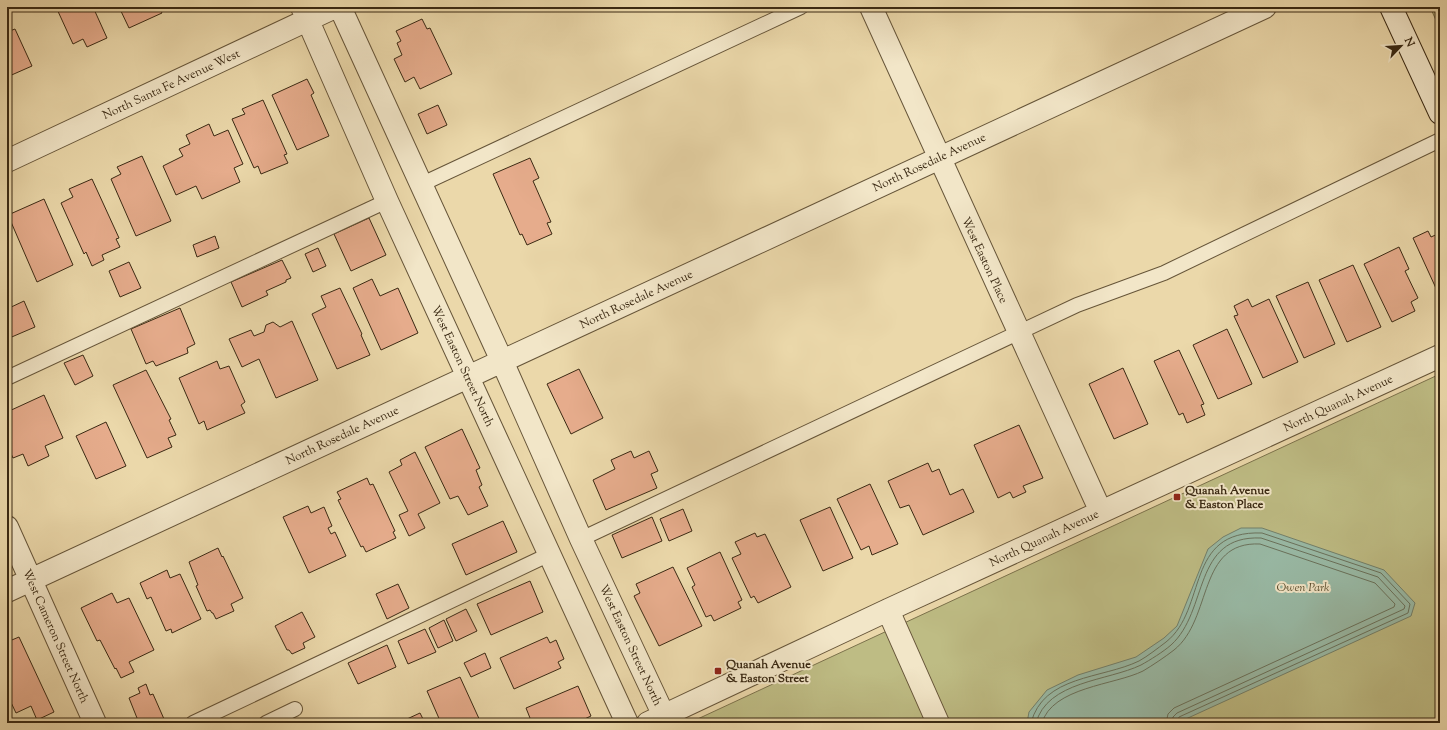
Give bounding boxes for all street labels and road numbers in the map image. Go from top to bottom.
street label: North Santa Fe Avenue West [100,45,243,125]
street label: North Rosedale Avenue [870,129,989,197]
street label: West Easton Place [956,214,1012,307]
street label: North Rosedale Avenue [577,266,696,334]
street label: West Easton Street North [426,303,498,430]
street label: North Quanah Avenue [1281,370,1397,437]
street label: North Rosedale Avenue [283,402,402,470]
street label: North Quanah Avenue [987,505,1103,572]
street label: West Cameron Street North [17,566,93,706]
street label: West Easton Street North [594,582,666,709]

